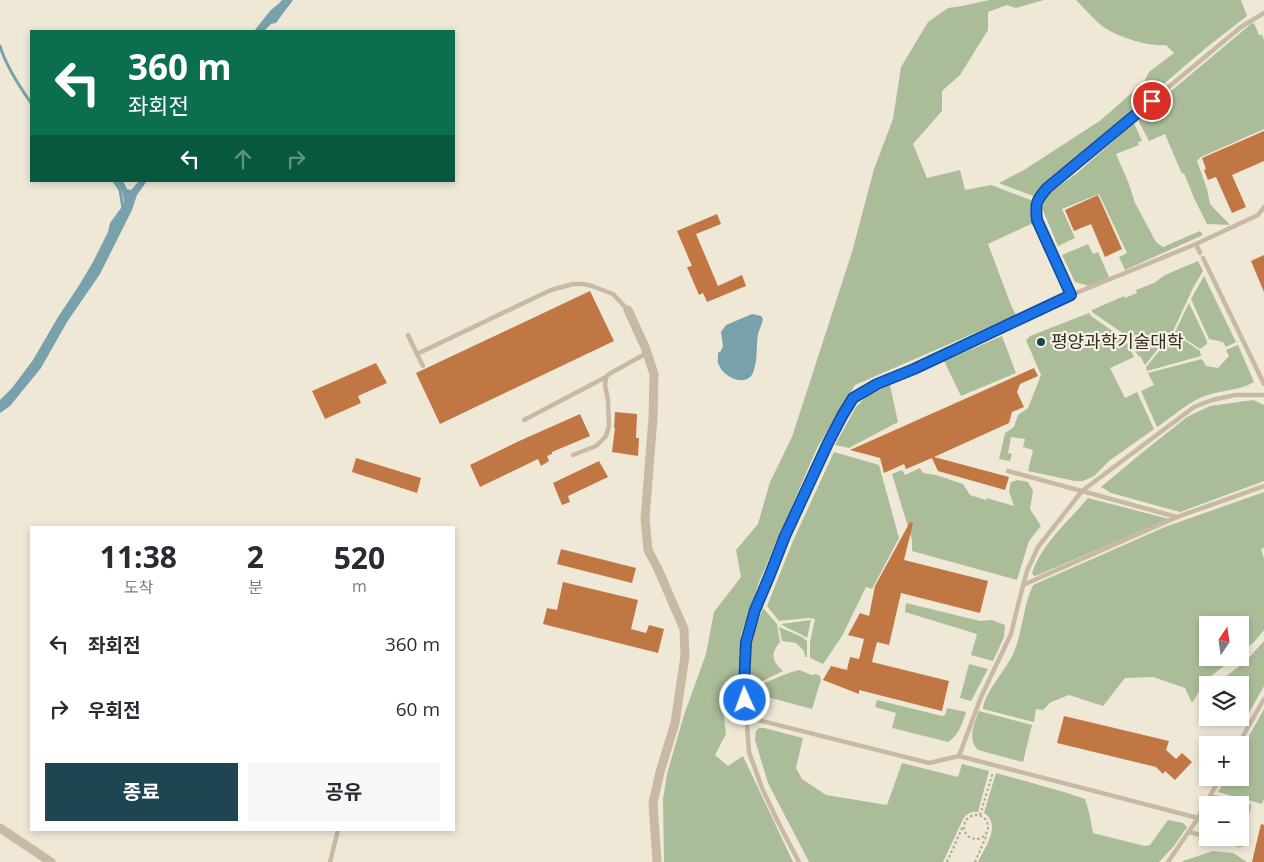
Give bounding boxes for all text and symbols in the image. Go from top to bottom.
text: 360 m [128,43,232,90]
icon: left [45,50,110,115]
pin [1131,80,1173,122]
icon: arrive [1138,87,1166,115]
text: 좌회전 [128,90,189,120]
icon: left [176,145,204,173]
icon: ahead [229,145,257,173]
icon: right [282,145,310,173]
place label: 평양과학기술대학 [1051,329,1183,353]
marker: 평양과학기술대학 [1035,336,1047,348]
text: 11:38 [100,536,177,577]
text: 2 [247,536,264,577]
text: 520 [334,537,385,578]
text: m [352,575,367,597]
text: 도착 [124,576,153,598]
text: 분 [248,576,263,598]
north arrow [1199,616,1249,666]
map controls [1199,616,1249,846]
icon: left [45,630,73,658]
text: 360 m [385,631,440,657]
text: 좌회전 [88,632,140,658]
position arrow [718,673,770,725]
button: layers [1199,676,1249,726]
icon: right [45,695,73,723]
text: 60 m [396,696,440,722]
text: 우회전 [88,697,140,723]
button: + [1199,736,1249,786]
button: 종료 [45,763,238,821]
button: 공유 [248,763,440,821]
button: − [1199,796,1249,846]

